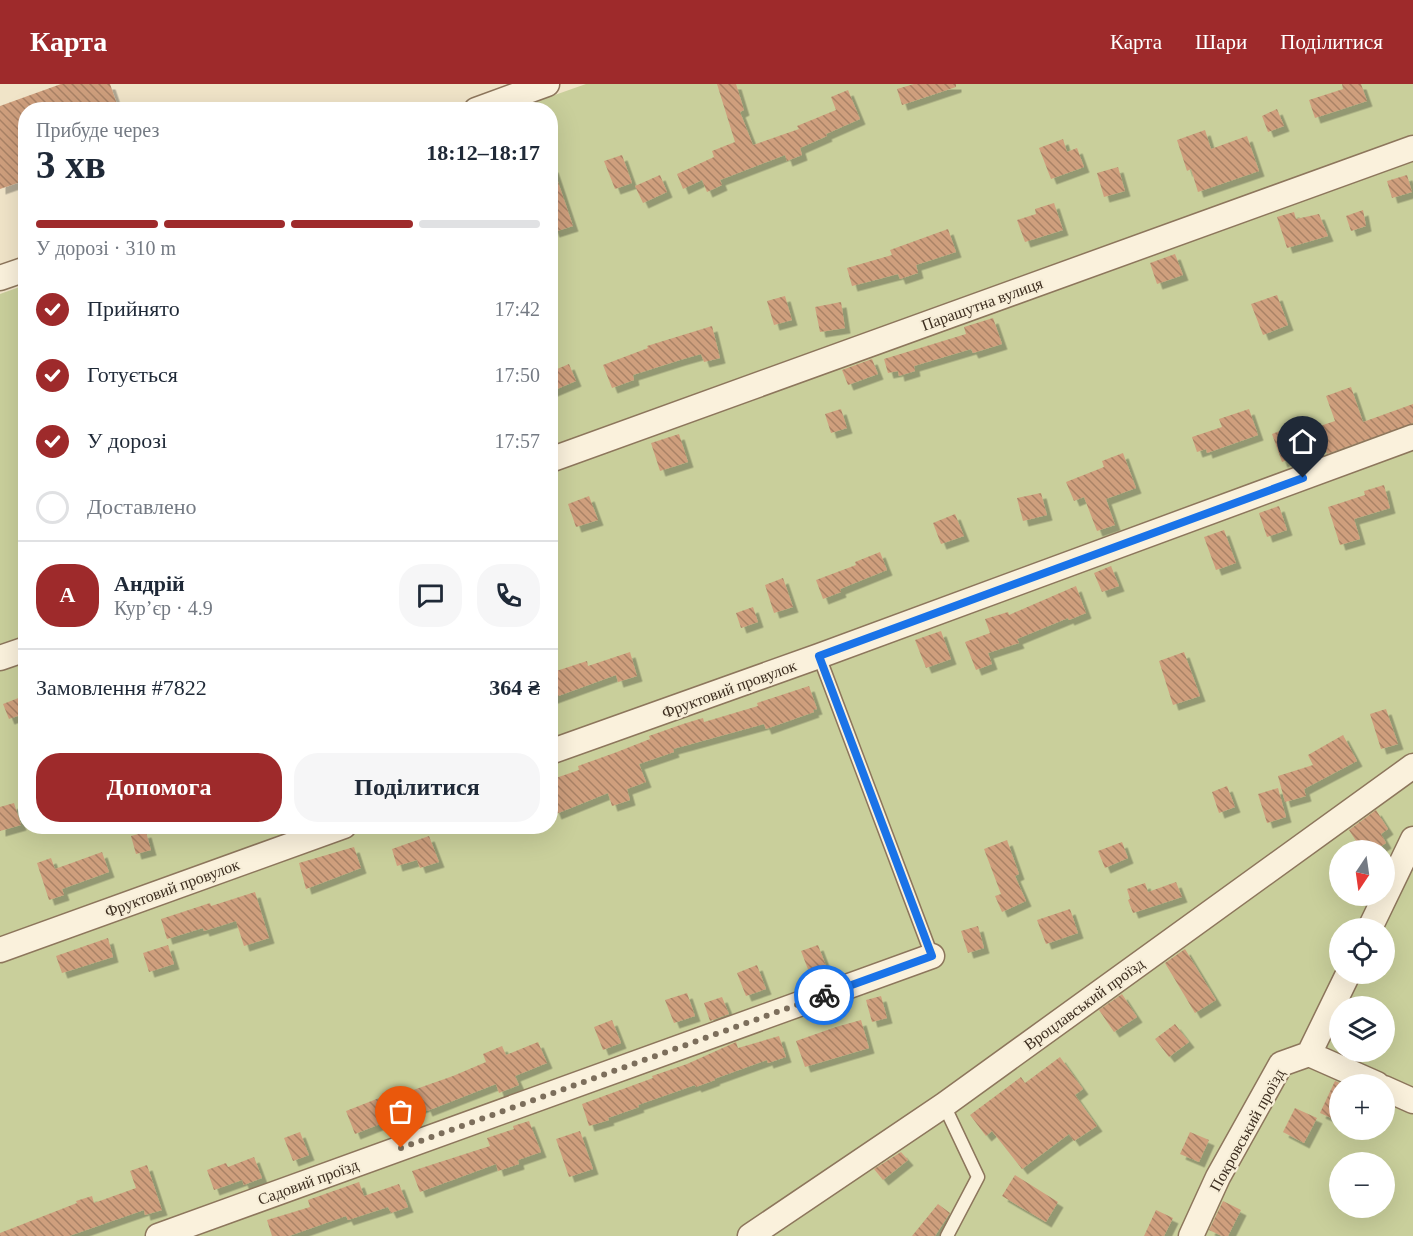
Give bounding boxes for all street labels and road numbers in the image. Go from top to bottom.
street label: Парашутна вулиця [919,274,1046,335]
street label: Фруктовий провулок [659,657,799,722]
street label: Фруктовий провулок [102,856,242,921]
street label: Вроцлавський проїзд [1021,955,1148,1054]
street label: Покровський проїзд [1206,1066,1289,1195]
street label: Садовий проїзд [255,1156,361,1209]

